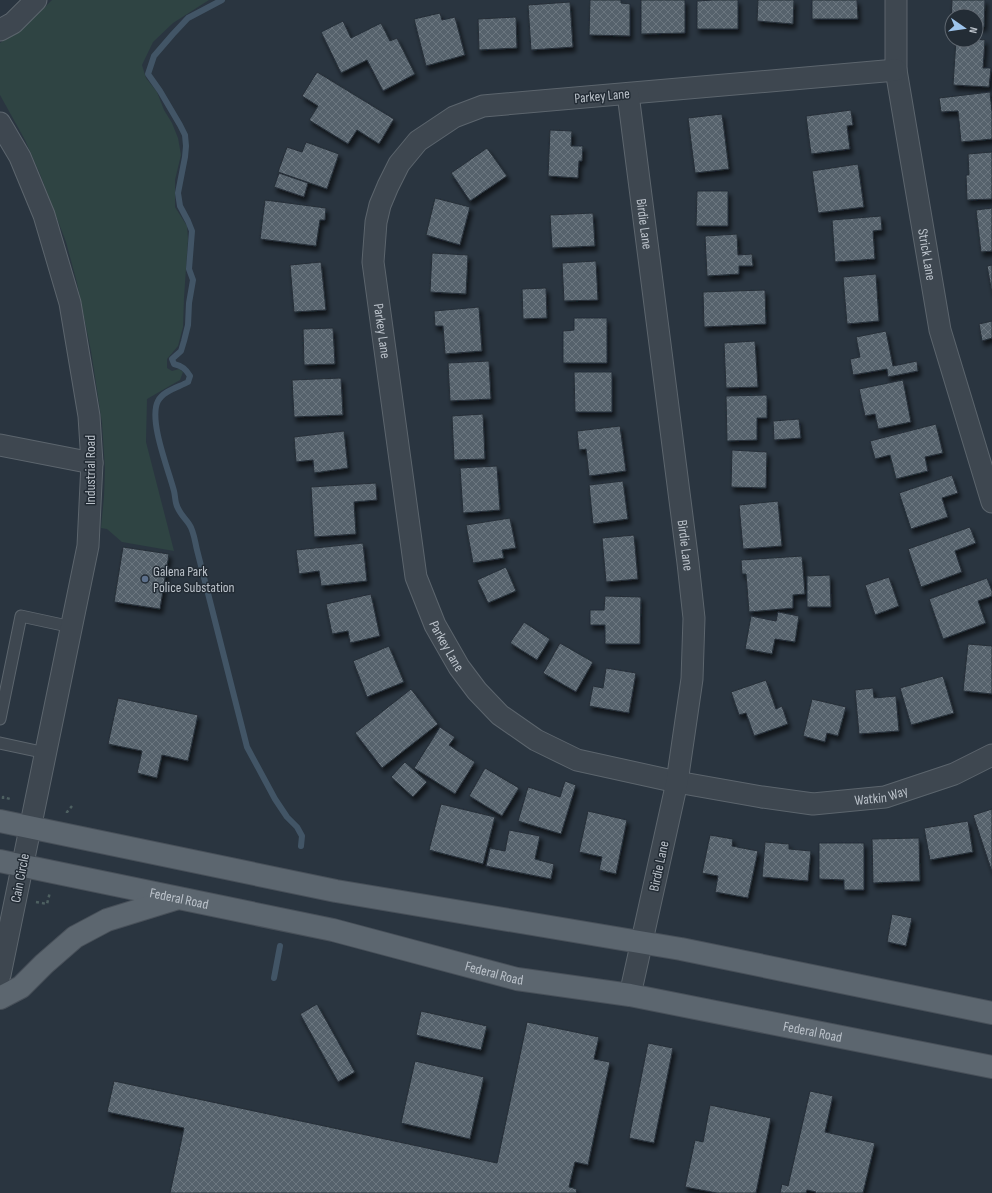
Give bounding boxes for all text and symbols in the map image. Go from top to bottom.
north arrow [944,8,984,48]
text: N [966,26,980,35]
street label: Parkey Lane [574,85,630,107]
street label: Birdie Lane [633,197,656,250]
street label: Strick Lane [914,227,940,282]
street label: Parkey Lane [370,302,395,360]
street label: Industrial Road [82,435,99,505]
street label: Birdie Lane [674,519,697,572]
place label: Galena Park Police Substation [153,563,235,596]
marker: Galena Park Police Substation [140,574,150,584]
street label: Parkey Lane [426,618,468,675]
street label: Watkin Way [854,781,910,808]
street label: Birdie Lane [645,839,673,893]
street label: Cain Circle [7,852,33,904]
street label: Federal Road [148,884,210,913]
street label: Federal Road [463,957,525,988]
street label: Federal Road [782,1017,844,1046]

